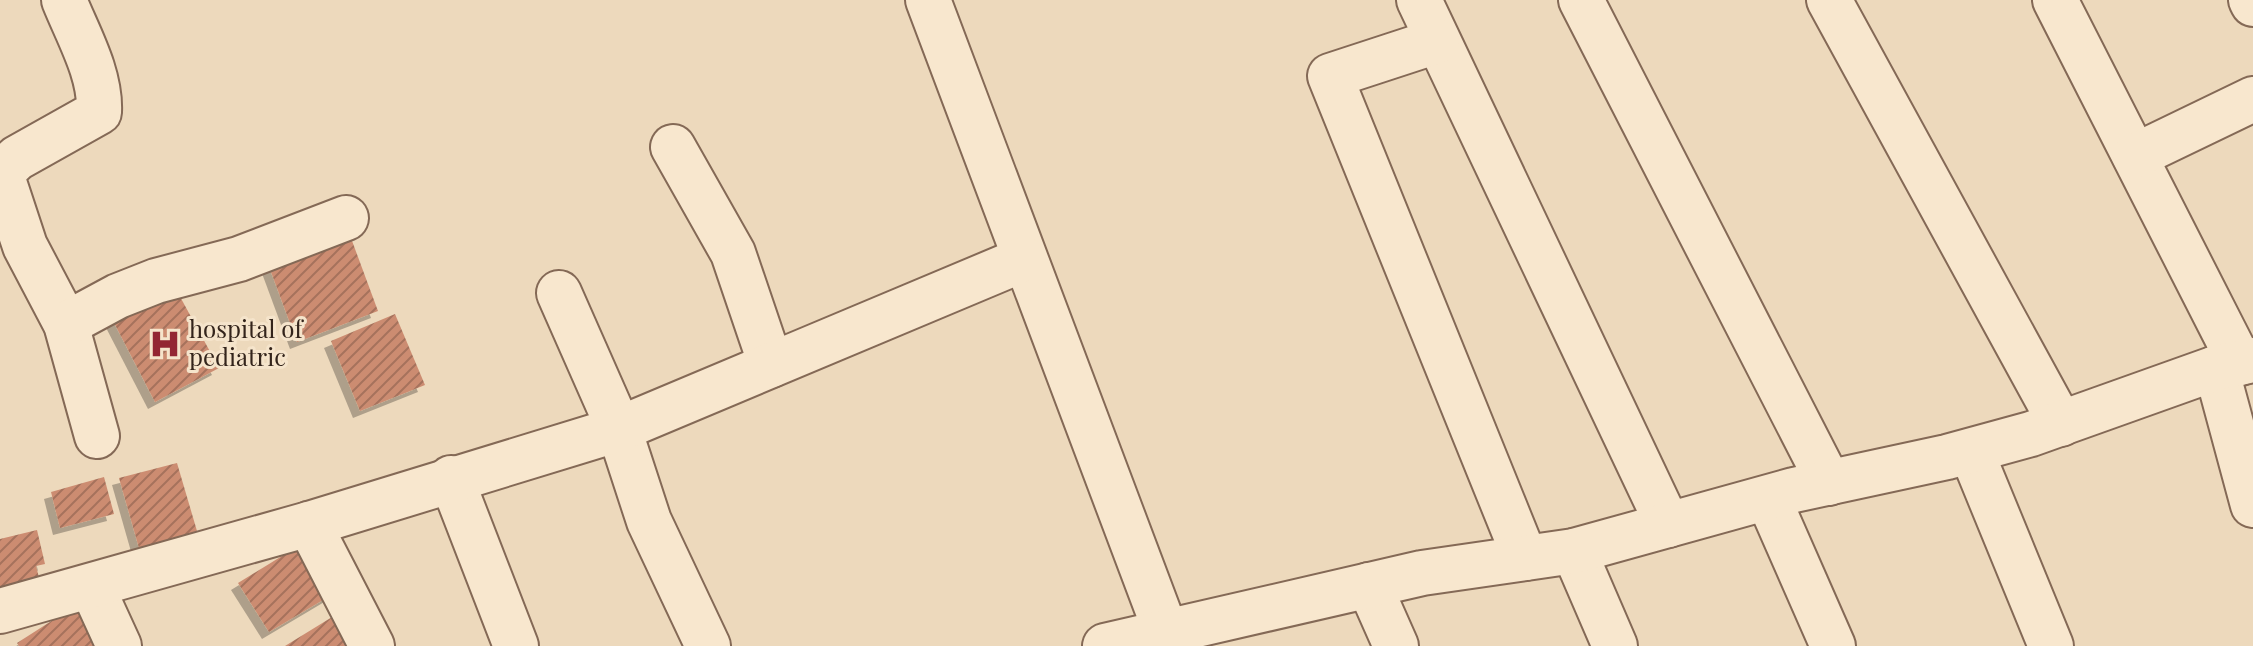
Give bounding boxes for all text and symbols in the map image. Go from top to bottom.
place label: hospital of pediatric [189,312,304,372]
hospital icon: hospital of pediatric [148,327,182,361]

